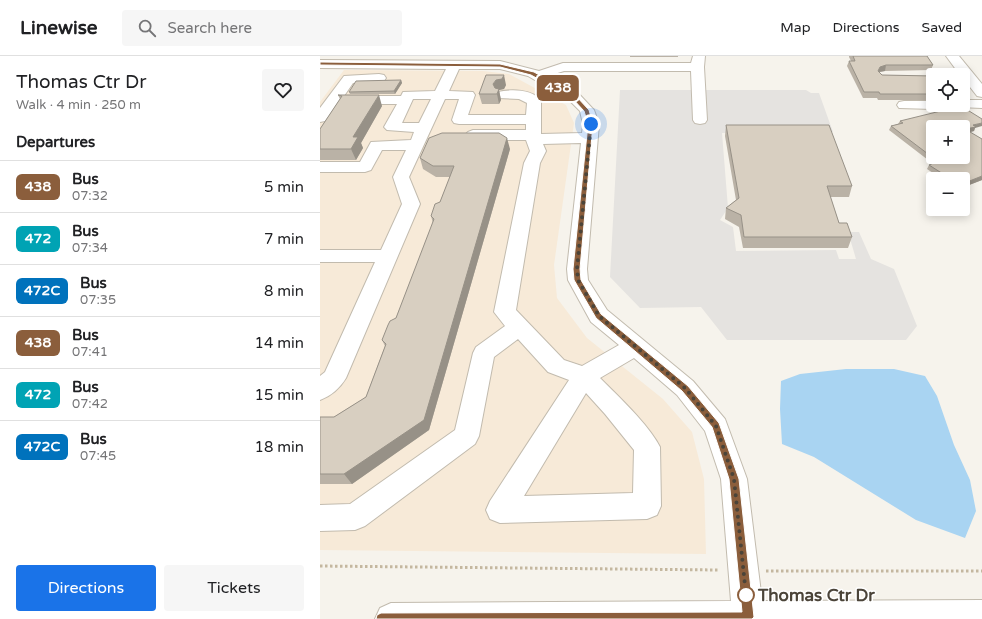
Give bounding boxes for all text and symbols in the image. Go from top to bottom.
search box [122,10,402,46]
text: Linewise [20,17,98,39]
icon: search [136,17,158,39]
text: Search here [168,19,252,37]
text: Map [780,19,811,36]
text: Directions [833,19,900,36]
text: Saved [922,19,962,36]
map controls [926,68,970,216]
button: locate [926,68,970,112]
button: heart [262,69,304,111]
text: Thomas Ctr Dr [16,71,146,93]
line badge: 438 [535,75,581,101]
text: 438 [545,79,571,96]
text: Walk · 4 min · 250 m [16,97,141,113]
your location [581,114,601,134]
button: + [926,120,970,164]
text: Departures [16,133,95,151]
text: Bus [72,170,99,188]
button: − [926,172,970,216]
text: 438 [25,178,51,195]
text: 5 min [264,178,304,196]
text: 07:32 [72,188,108,204]
text: Bus [72,222,99,240]
text: 472 [25,230,51,247]
text: 7 min [264,230,304,248]
text: 07:34 [72,240,108,256]
text: Bus [80,274,107,292]
text: 472C [24,282,60,299]
text: 8 min [264,282,304,300]
text: 07:35 [80,292,116,308]
text: Bus [72,326,99,344]
text: 438 [25,334,51,351]
text: 14 min [255,334,304,352]
text: 07:41 [72,344,108,360]
text: Bus [72,378,99,396]
text: 472 [25,386,51,403]
text: 15 min [255,386,304,404]
text: 07:42 [72,396,108,412]
text: Bus [80,430,107,448]
text: 472C [24,438,60,455]
text: 18 min [255,438,304,456]
text: 07:45 [80,448,116,464]
button: Directions [16,565,156,611]
button: Tickets [164,565,304,611]
place label: Thomas Ctr Dr [757,585,875,606]
marker: Thomas Ctr Dr [737,586,755,604]

